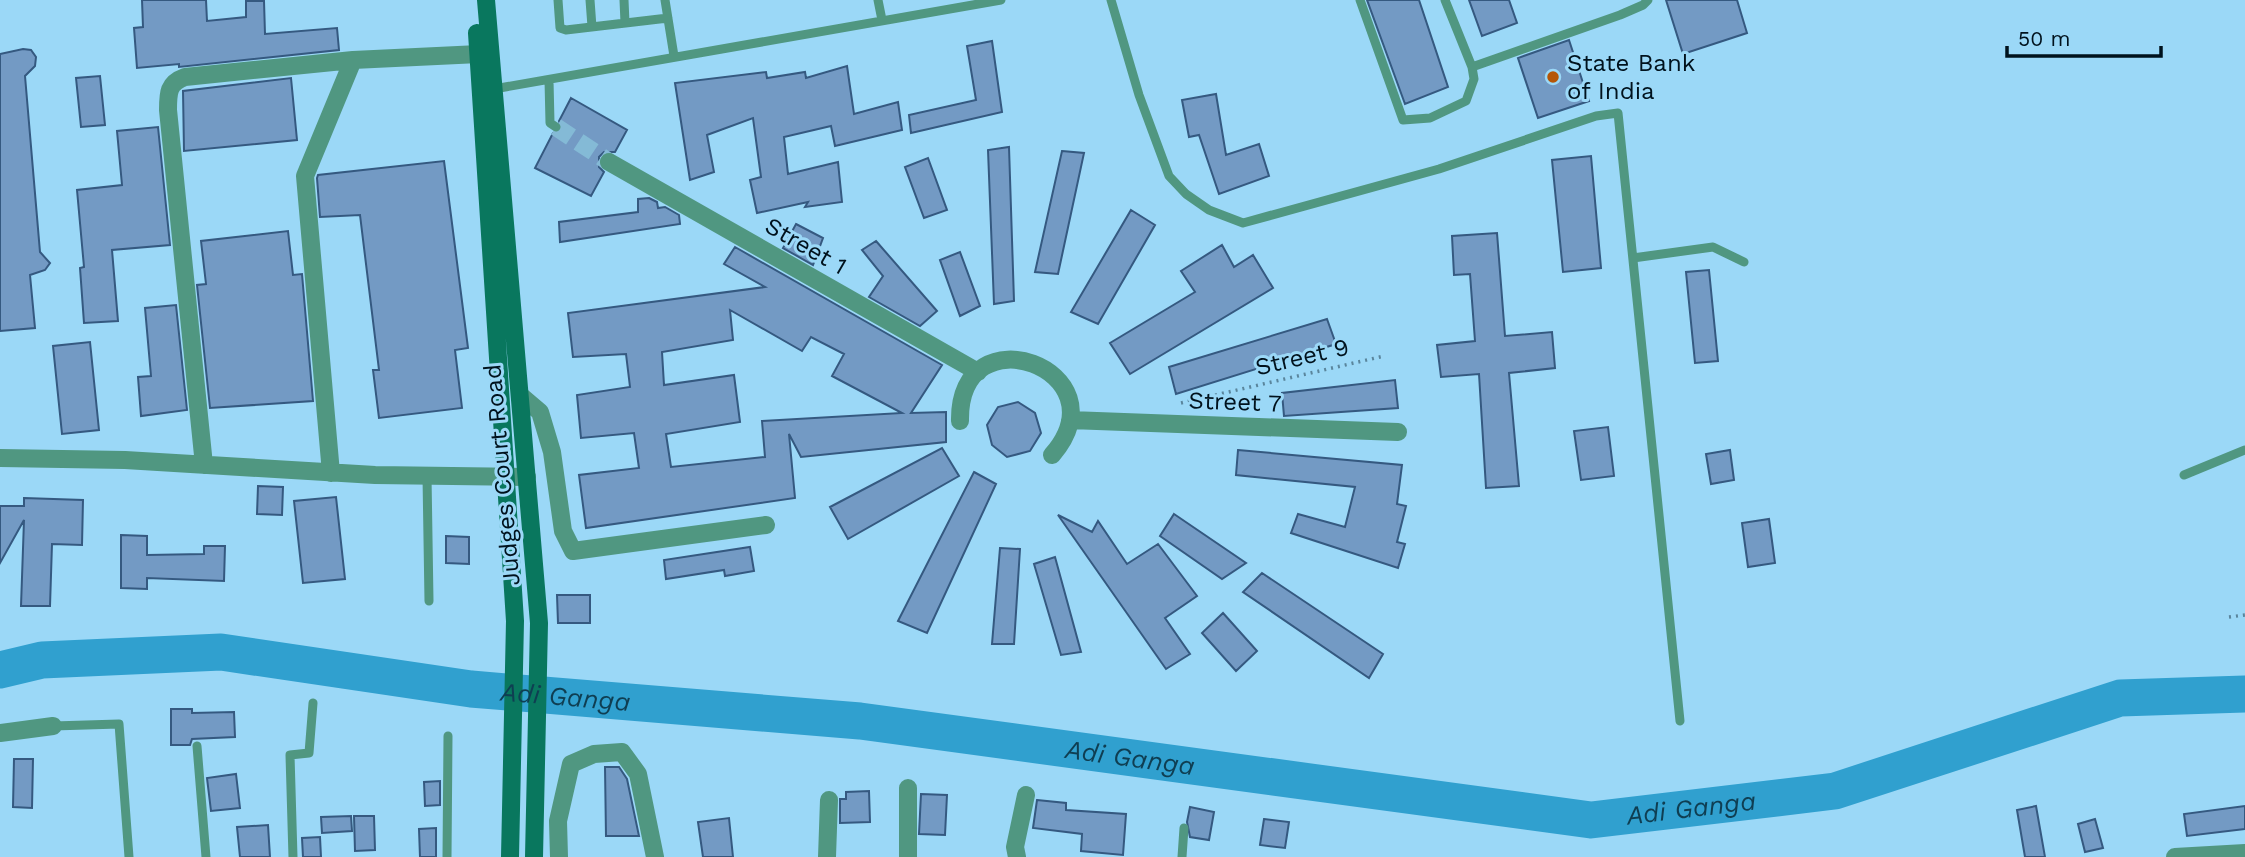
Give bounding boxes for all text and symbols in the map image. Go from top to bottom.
scale bar [2007,14,2161,58]
text: 50 m [2018,26,2070,51]
place label: State Bank of India [1567,49,1696,105]
marker: State Bank of India [1545,69,1561,85]
street label: Street 1 [760,212,852,280]
street label: Street 9 [1252,333,1352,381]
street label: Judges Court Road [478,363,526,587]
street label: Street 7 [1188,386,1282,418]
water label: Adi Ganga [499,676,632,717]
water label: Adi Ganga [1063,734,1197,781]
water label: Adi Ganga [1624,786,1758,831]

